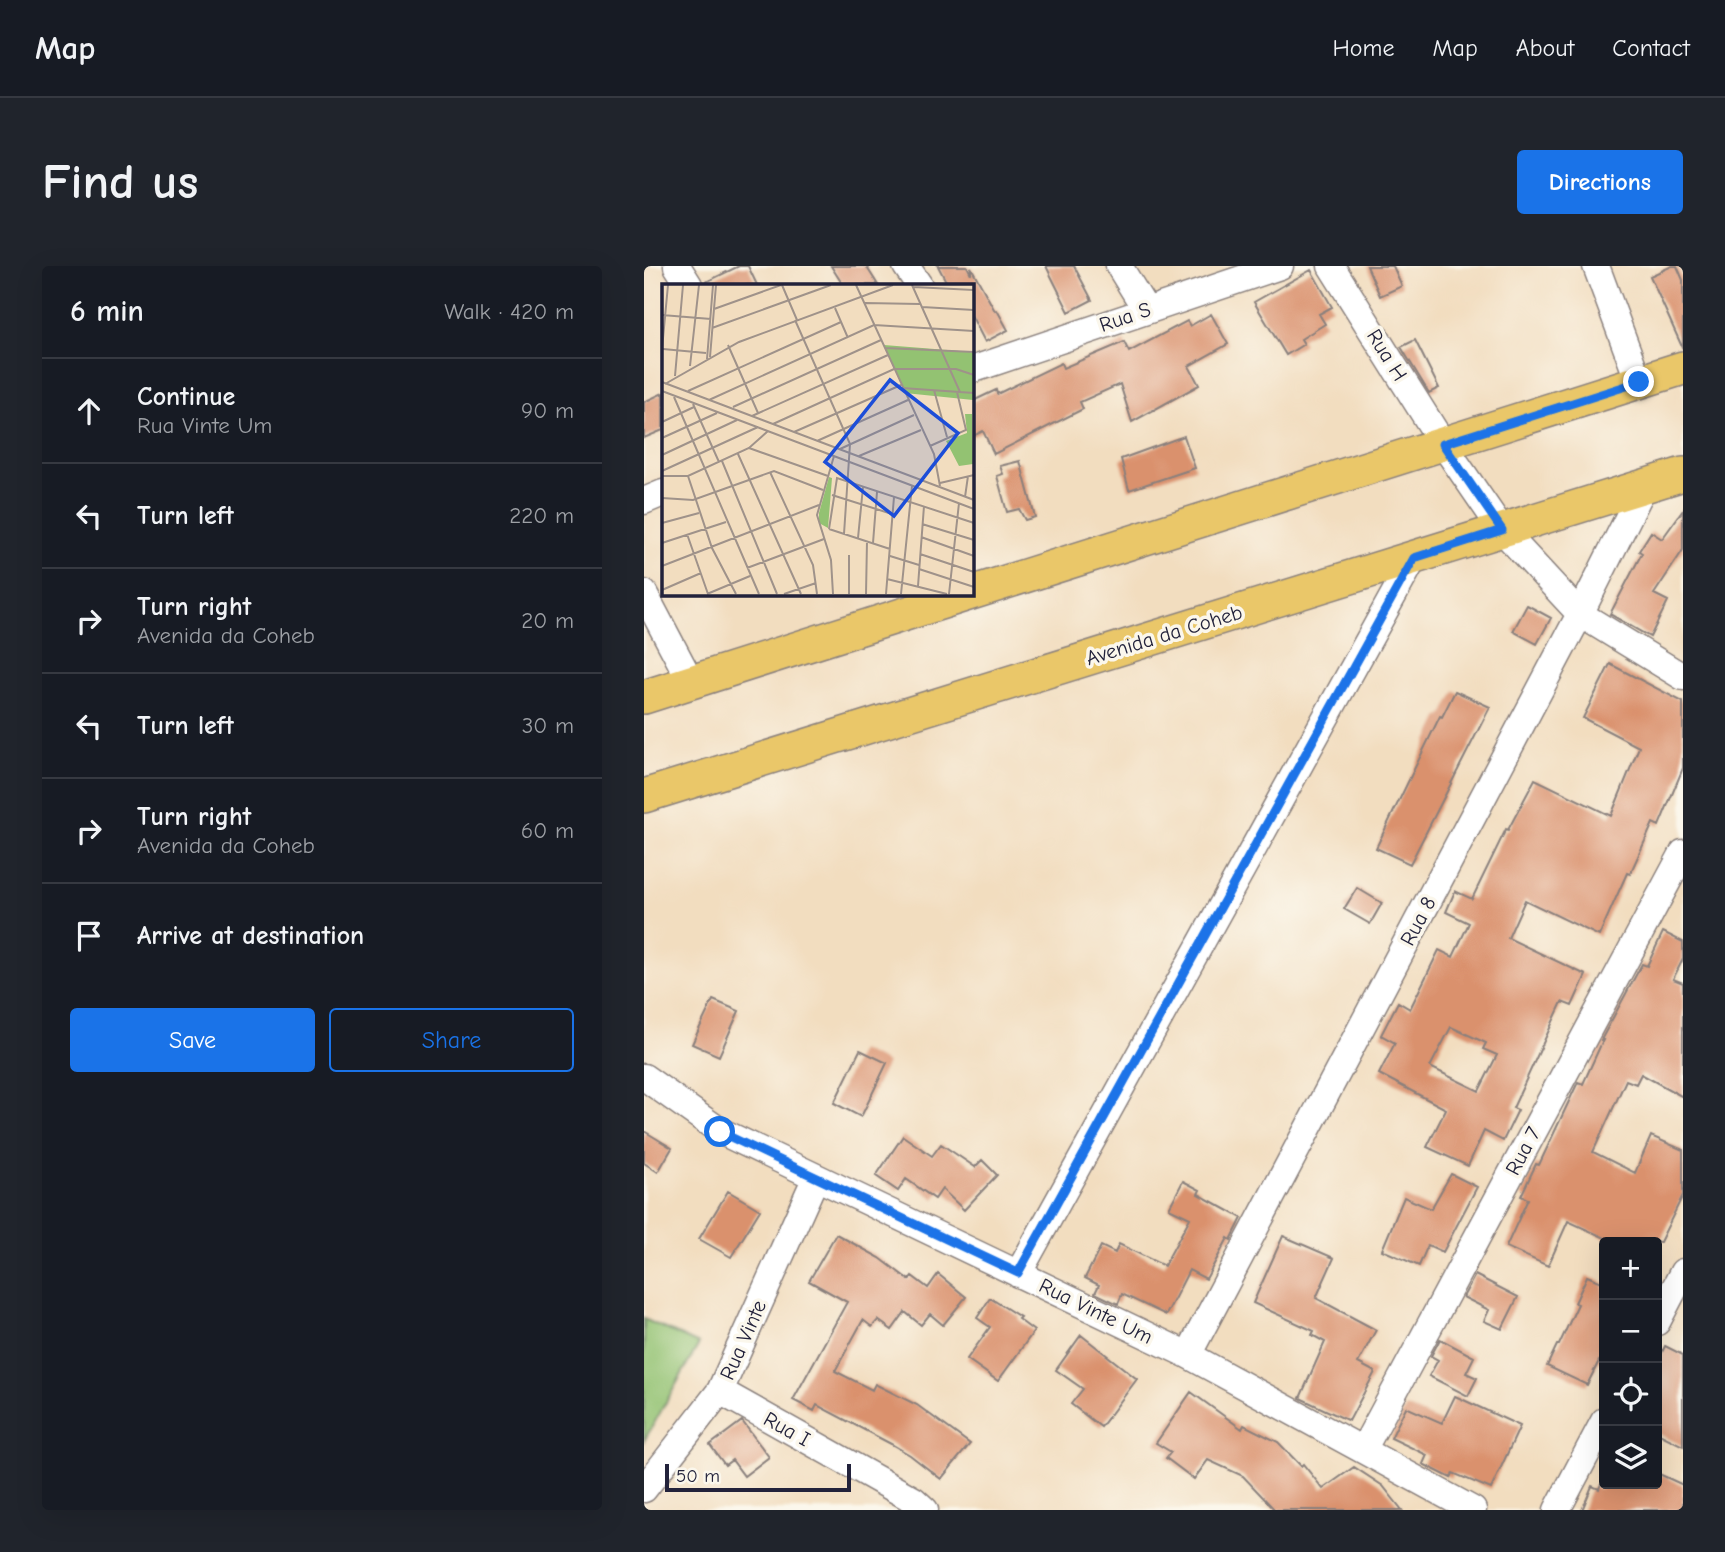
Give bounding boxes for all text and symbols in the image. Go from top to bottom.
text: Map [35,29,96,67]
text: Home [1333,34,1394,62]
text: Map [1432,34,1478,62]
text: About [1516,34,1574,62]
text: Contact [1612,34,1690,62]
button: Directions [1517,150,1683,214]
text: Find us [42,154,198,210]
inset map [662,284,973,595]
text: 6 min [70,294,144,329]
street label: Rua S [1096,297,1154,337]
text: Walk · 420 m [444,298,574,325]
street label: Rua H [1362,325,1412,385]
route end [1623,366,1654,397]
text: Continue [137,382,235,412]
icon: ahead [70,392,108,430]
text: 90 m [521,397,574,424]
text: Rua Vinte Um [137,412,272,439]
icon: left [70,497,108,535]
text: Turn left [137,501,234,531]
text: 220 m [509,502,574,529]
text: Turn right [137,592,251,622]
street label: Avenida da Coheb [1083,600,1245,670]
icon: right [70,602,108,640]
text: 20 m [521,607,574,634]
text: Avenida da Coheb [137,622,315,649]
icon: left [70,707,108,745]
text: Turn left [137,711,234,741]
text: 30 m [522,712,574,739]
text: Turn right [137,802,251,832]
icon: right [70,812,108,850]
text: 60 m [521,817,574,844]
text: Avenida da Coheb [137,832,315,859]
street label: Rua 8 [1395,892,1441,950]
icon: arrive [70,917,108,955]
text: Arrive at destination [137,921,364,951]
button: Save [70,1008,315,1072]
button: Share [329,1008,574,1072]
route start [704,1116,735,1147]
street label: Rua 7 [1500,1123,1546,1179]
map controls [1599,1237,1662,1489]
button: + [1599,1237,1662,1300]
street label: Rua Vinte Um [1035,1273,1157,1349]
street label: Rua Vinte [715,1296,771,1384]
button: − [1599,1300,1662,1363]
button: locate [1599,1363,1662,1426]
street label: Rua I [760,1407,814,1451]
button: layers [1599,1426,1662,1489]
scale bar [665,1461,850,1493]
text: 50 m [676,1465,720,1487]

